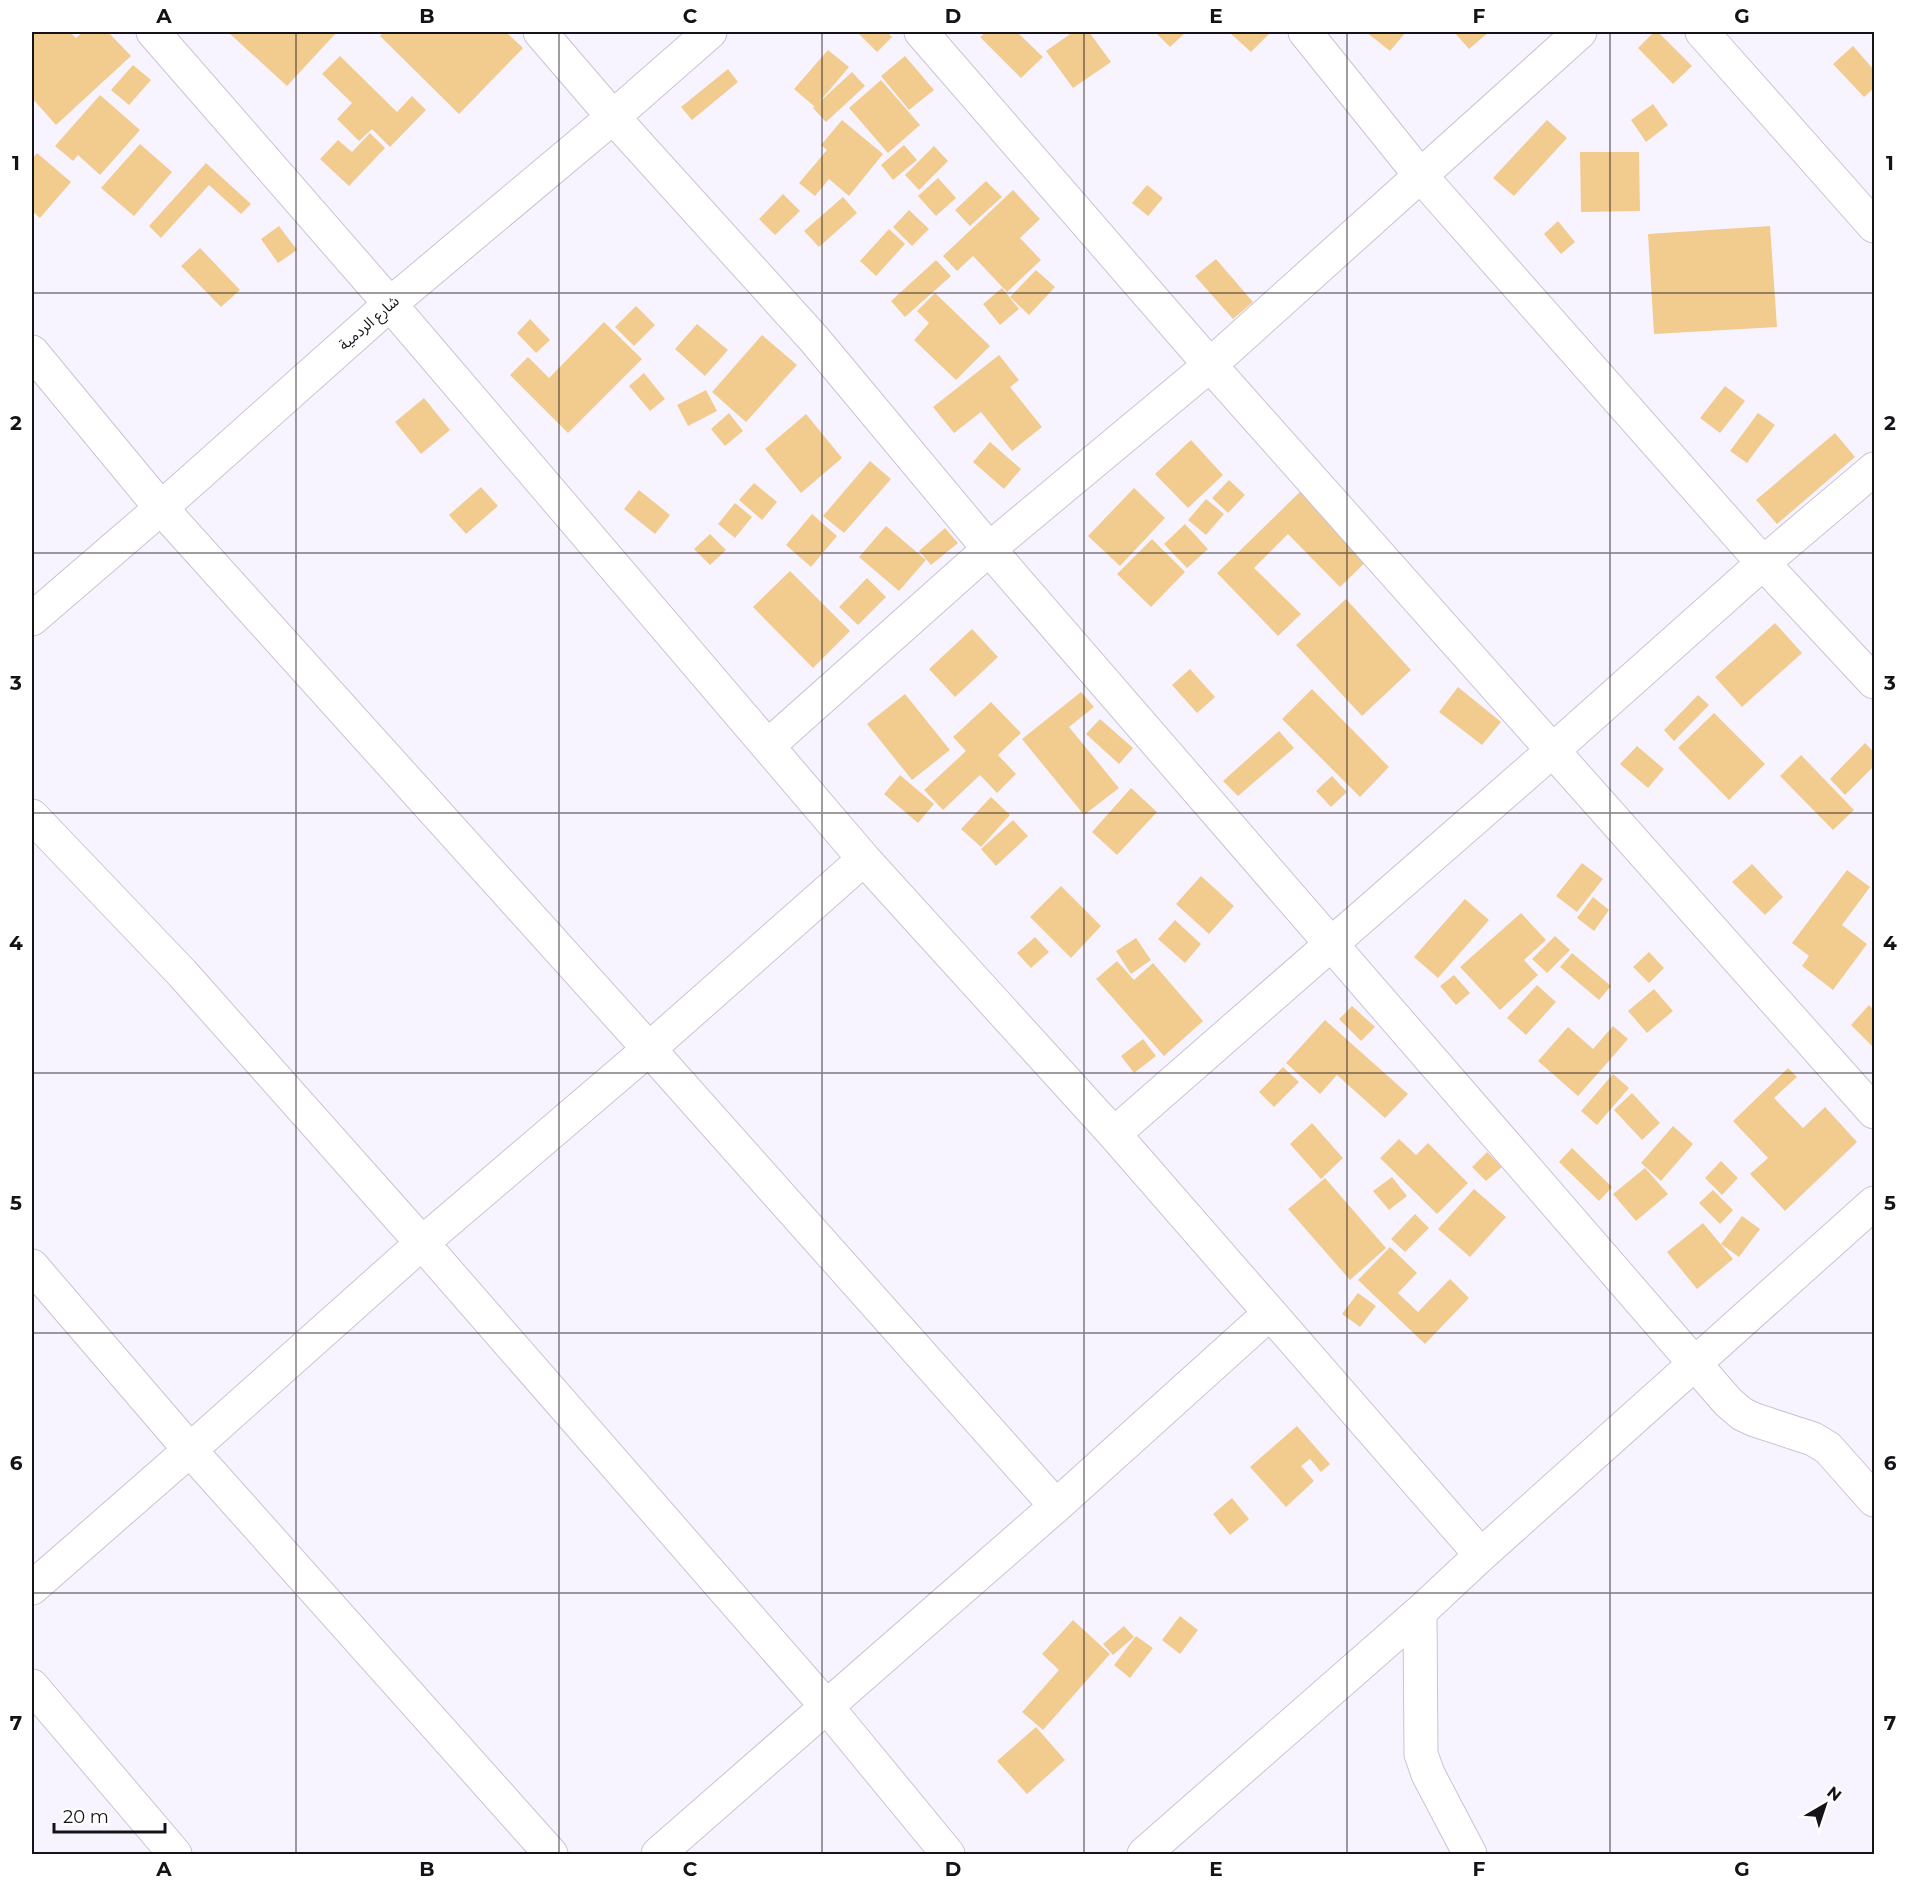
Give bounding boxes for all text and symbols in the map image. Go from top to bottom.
text: A [155,4,172,28]
text: B [419,4,435,28]
text: C [683,4,698,28]
text: D [945,4,961,28]
text: E [1209,4,1223,28]
text: F [1473,4,1486,28]
text: G [1734,4,1750,28]
text: 1 [12,151,20,175]
text: 1 [1886,151,1894,175]
street label: شارع الردمية [334,291,405,356]
text: 2 [10,411,22,435]
text: 2 [1884,411,1896,435]
text: 3 [9,671,22,695]
text: 3 [1883,671,1896,695]
text: 4 [9,931,23,955]
text: 4 [1883,931,1897,955]
text: 5 [10,1191,22,1215]
text: 5 [1884,1191,1896,1215]
text: 6 [10,1451,23,1475]
text: 6 [1884,1451,1897,1475]
text: 7 [10,1711,22,1735]
text: 7 [1884,1711,1896,1735]
north arrow [1795,1775,1855,1835]
text: N [1823,1782,1845,1805]
scale bar [54,1796,165,1834]
text: 20 m [63,1806,109,1828]
text: A [155,1857,172,1881]
text: B [419,1857,435,1881]
text: C [683,1857,698,1881]
text: D [945,1857,961,1881]
text: E [1209,1857,1223,1881]
text: F [1473,1857,1486,1881]
text: G [1734,1857,1750,1881]

